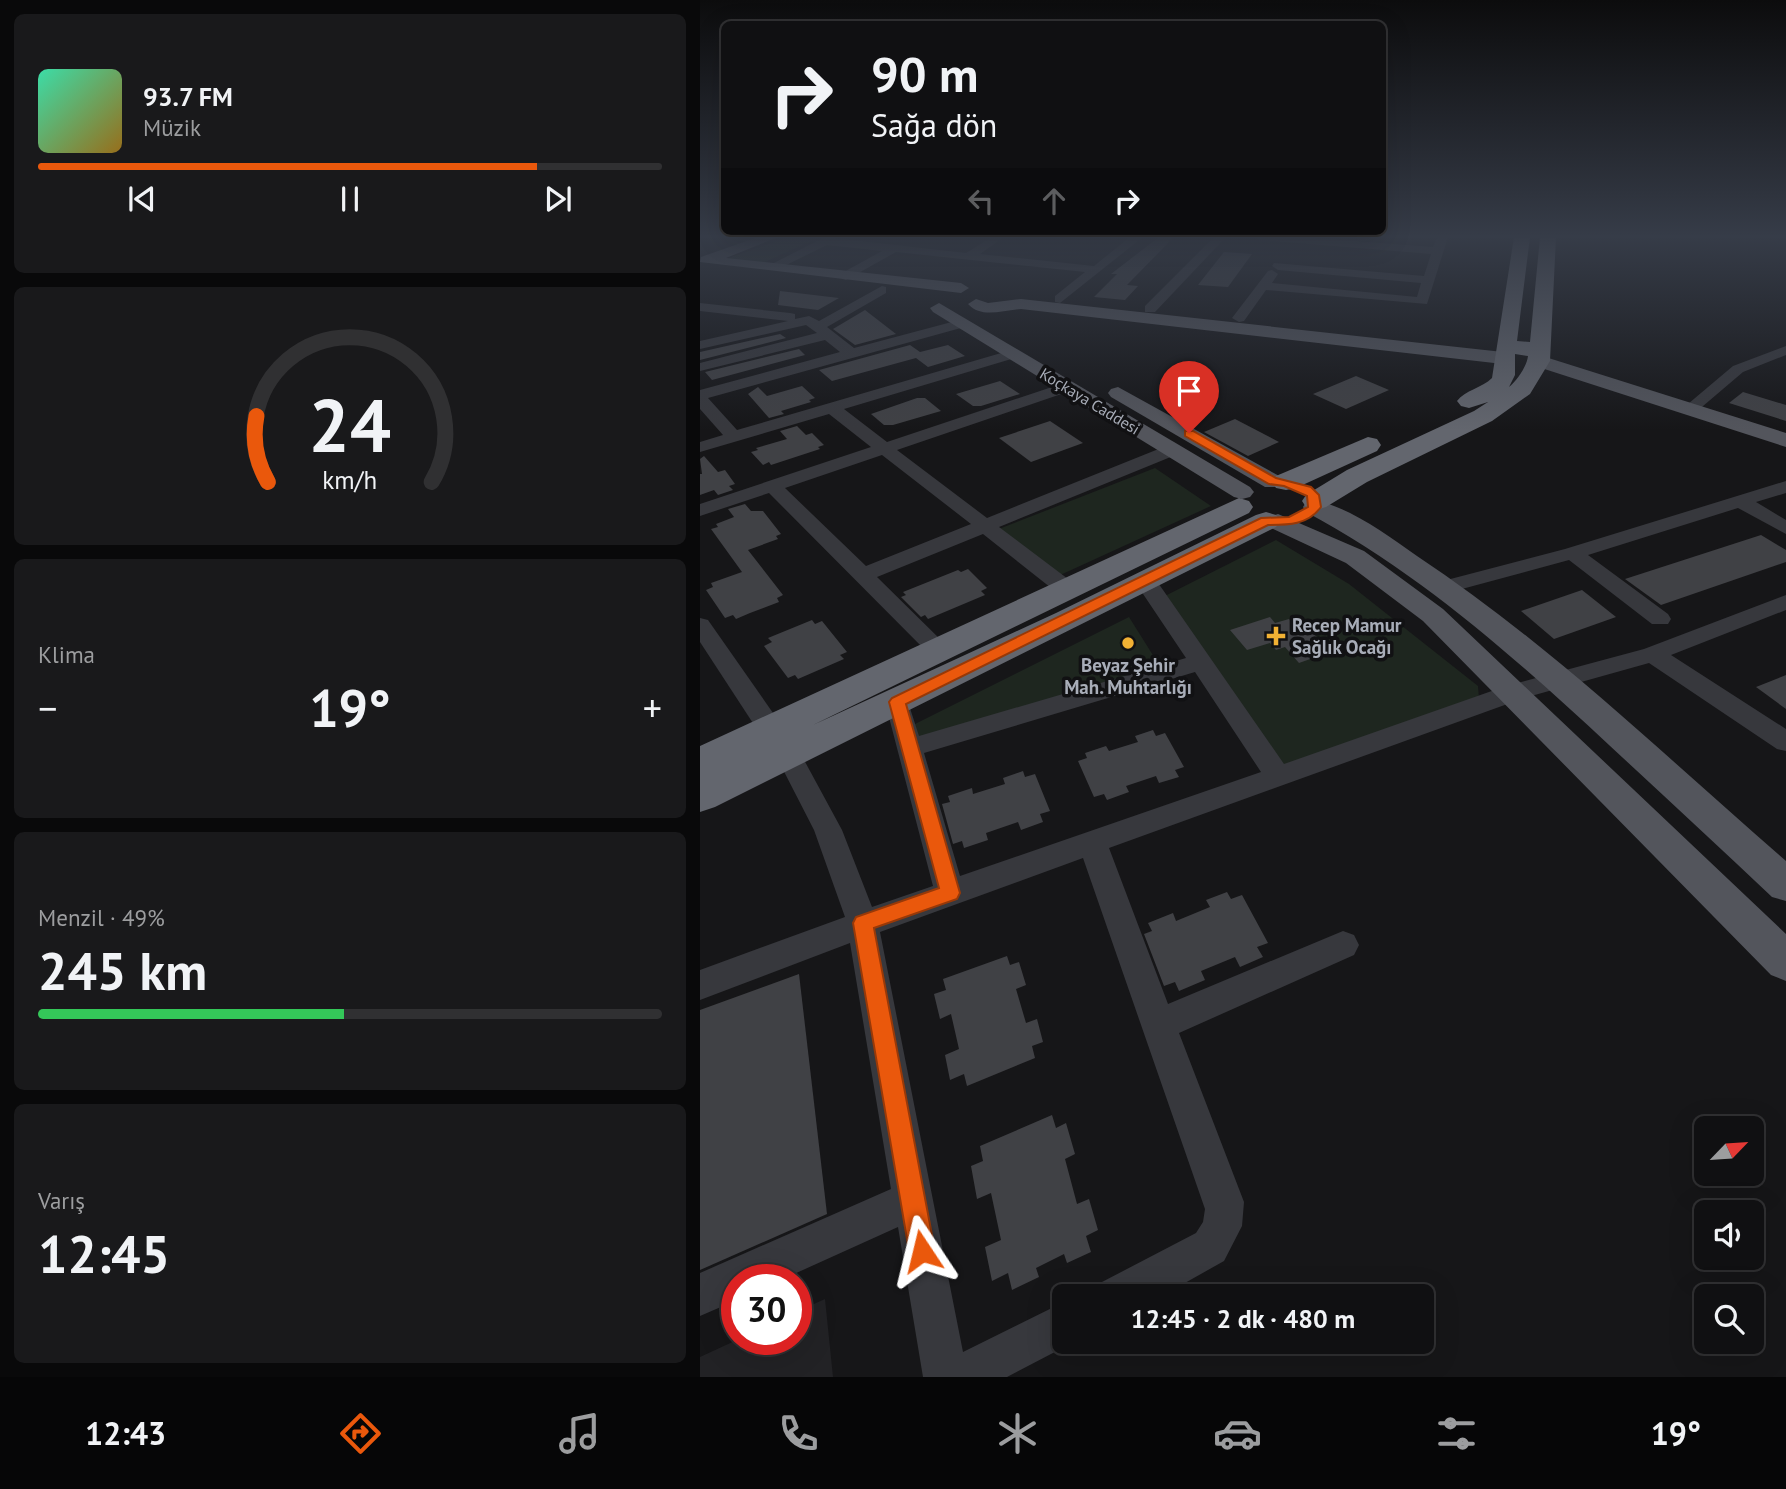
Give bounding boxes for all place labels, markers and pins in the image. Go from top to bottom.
pin [1159,361,1219,433]
place label: Recep Mamur Sağlık Ocağı [1292,613,1402,659]
marker: Recep Mamur Sağlık Ocağı [1266,626,1286,646]
marker: Beyaz Şehir Mah. Muhtarlığı [1120,635,1136,651]
place label: Beyaz Şehir Mah. Muhtarlığı [1064,653,1192,699]

